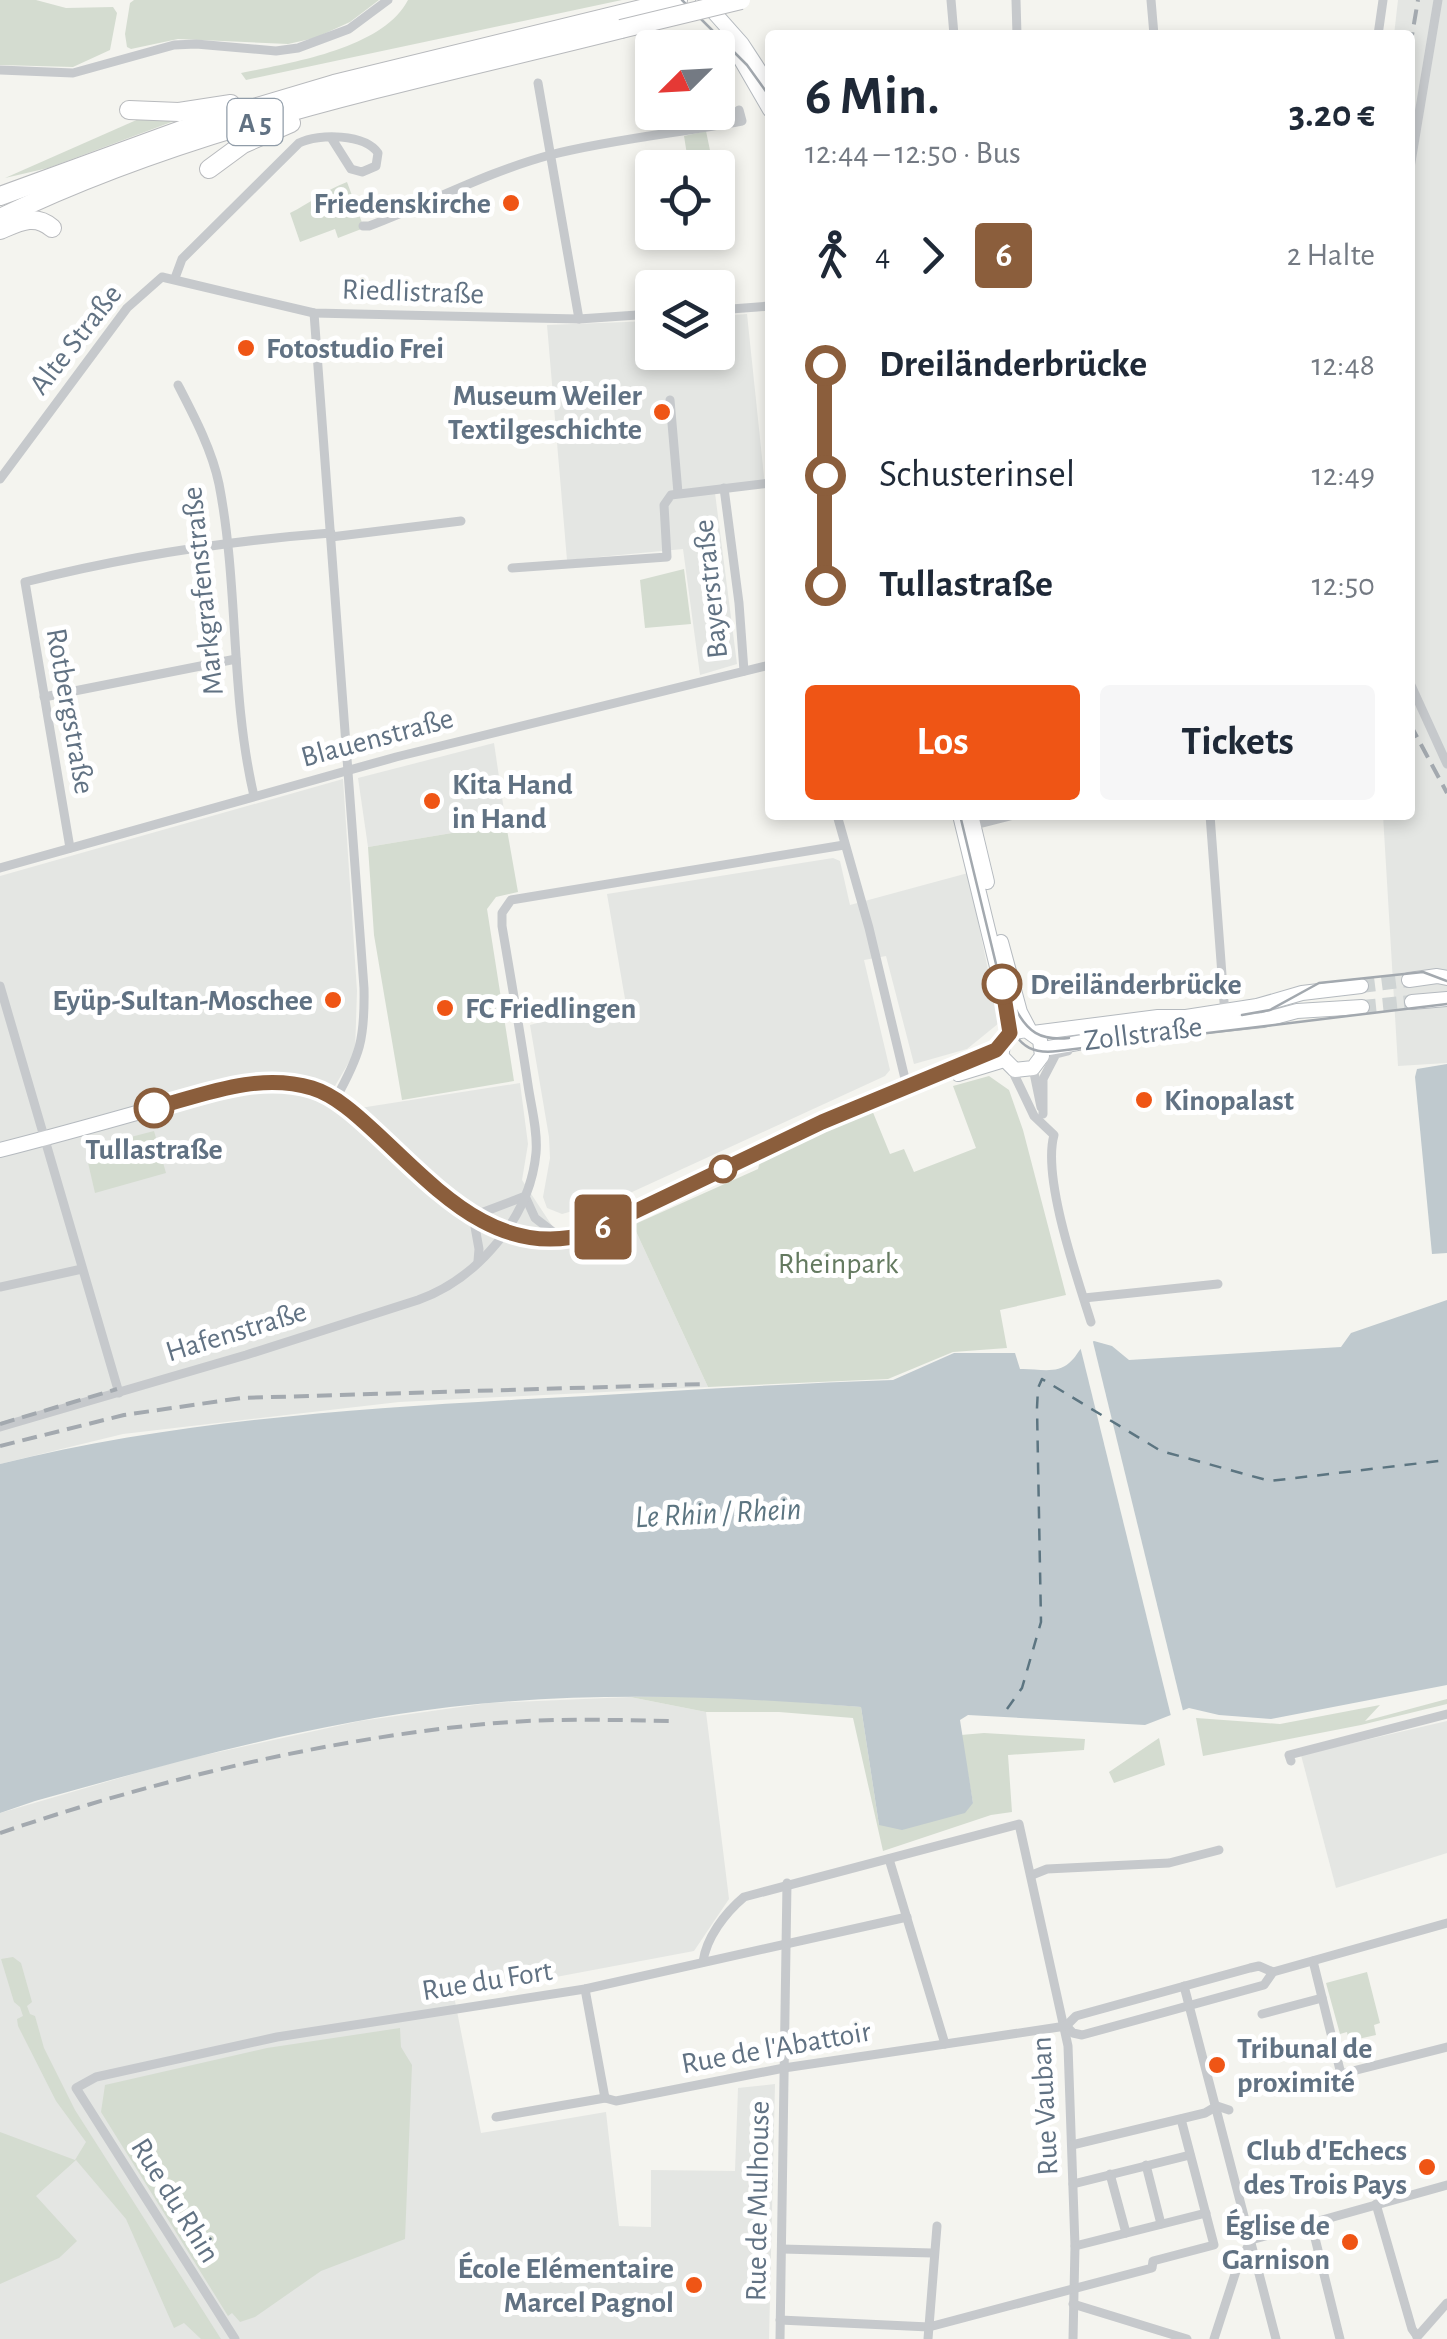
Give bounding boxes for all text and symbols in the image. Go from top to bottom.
north arrow [635,30,735,130]
map controls [635,30,735,370]
text: 6 Min. [805,69,940,124]
text: 3.20 € [1289,96,1375,134]
road number: A 5 [228,99,282,145]
text: 12:44 – 12:50 · Bus [805,137,1021,169]
button: locate [635,150,735,250]
place label: Friedenskirche [314,189,491,219]
marker: Friedenskirche [500,192,522,214]
icon: walk [805,228,860,283]
icon: forward [905,228,960,283]
text: 6 [995,238,1012,273]
text: 4 [875,239,890,271]
text: 2 Halte [1287,239,1375,271]
button: layers [635,270,735,370]
street label: Riedlistraße [341,275,485,309]
street label: Alte Straße [24,279,128,400]
place label: Fotostudio Frei [266,334,444,364]
marker: Fotostudio Frei [235,337,257,359]
text: Dreiländerbrücke [879,346,1147,384]
text: 12:48 [1312,349,1375,381]
place label: Museum Weiler Textilgeschichte [448,381,643,445]
marker: Museum Weiler Textilgeschichte [651,401,673,423]
text: Schusterinsel [879,456,1075,494]
text: 12:49 [1312,459,1375,491]
street label: Markgrafenstraße [177,485,229,697]
street label: Bayerstraße [689,518,733,660]
text: Tullastraße [879,566,1053,604]
text: 12:50 [1312,569,1375,601]
street label: Rotbergstraße [41,626,99,796]
button: Los [805,685,1080,800]
button: Tickets [1100,685,1375,800]
street label: Blauenstraße [298,703,457,773]
place label: Kita Hand in Hand [452,770,573,834]
marker: Kita Hand in Hand [421,790,443,812]
marker: Dreiländerbrücke [983,965,1021,1003]
place label: Dreiländerbrücke [1030,970,1242,1000]
place label: Eyüp-Sultan-Moschee [52,986,313,1016]
marker: Eyüp-Sultan-Moschee [322,989,344,1011]
place label: FC Friedlingen [465,994,636,1024]
marker: FC Friedlingen [434,997,456,1019]
street label: Zollstraße [1082,1012,1204,1056]
place label: Kinopalast [1164,1086,1294,1116]
marker: Tullastraße [135,1089,173,1127]
marker: Kinopalast [1133,1089,1155,1111]
place label: Tullastraße [85,1135,223,1165]
unlabelled marker [710,1156,736,1182]
line badge: 6 [570,1194,636,1260]
text: 6 [595,1210,611,1245]
park label: Rheinpark [778,1249,899,1279]
street label: Hafenstraße [162,1296,310,1368]
water label: Le Rhin / Rhein [634,1493,802,1533]
street label: Rue du Fort [420,1956,555,2006]
street label: Rue de l'Abattoir [679,2016,874,2079]
place label: Tribunal de proximité [1237,2034,1372,2098]
street label: Rue Vauban [1026,2036,1064,2176]
marker: Tribunal de proximité [1206,2054,1228,2076]
street label: Rue de Mulhouse [741,2100,775,2302]
street label: Rue du Rhin [125,2133,225,2268]
place label: Club d'Echecs des Trois Pays [1243,2136,1407,2200]
marker: Club d'Echecs des Trois Pays [1416,2156,1438,2178]
place label: Église de Garnison [1222,2208,1330,2275]
marker: Église de Garnison [1339,2231,1361,2253]
place label: École Elémentaire Marcel Pagnol [457,2251,674,2318]
marker: École Elémentaire Marcel Pagnol [683,2274,705,2296]

